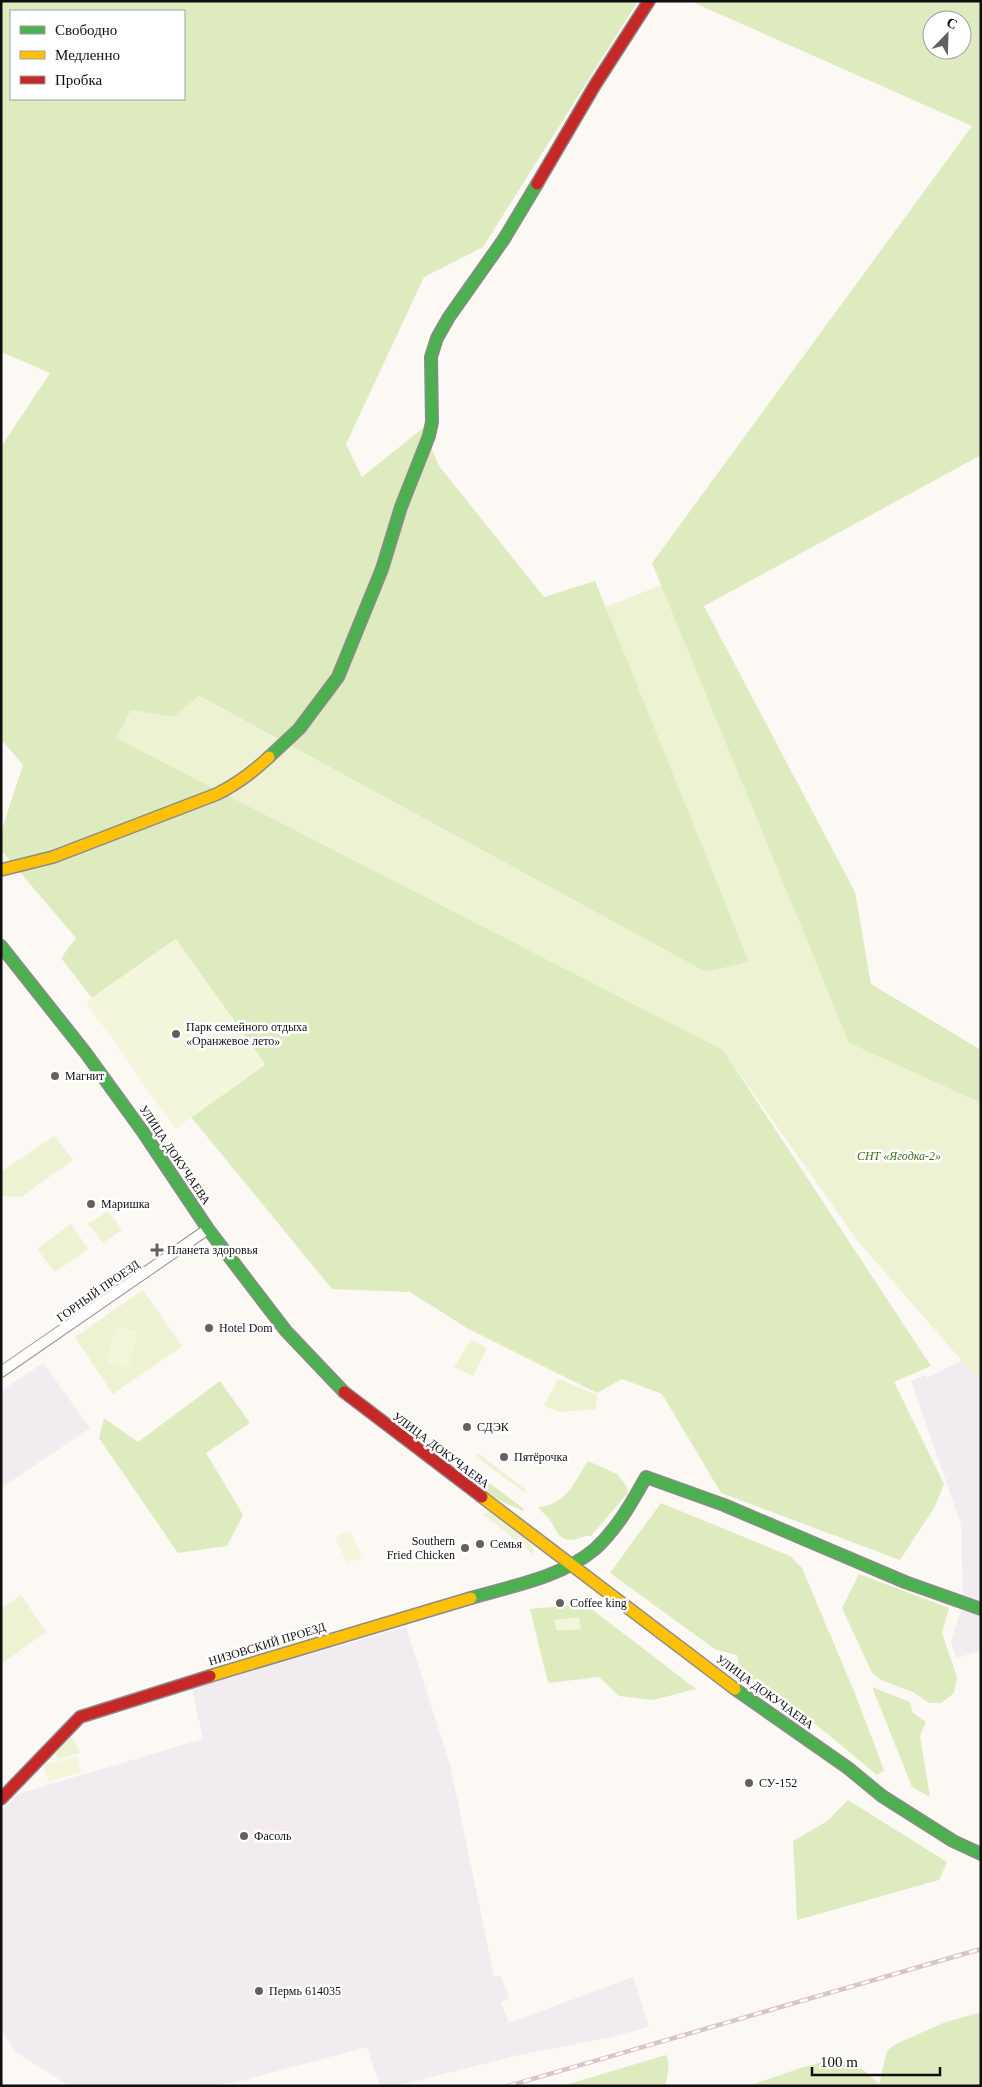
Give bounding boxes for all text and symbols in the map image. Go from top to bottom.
legend [10,10,185,100]
north arrow [922,10,972,60]
text: С [944,15,959,32]
text: Свободно [55,22,117,38]
text: Медленно [55,47,120,63]
text: Пробка [55,72,103,88]
place label: Парк семейного отдыха «Оранжевое лето» [186,1020,308,1048]
marker: Парк семейного отдыха «Оранжевое лето» [170,1028,182,1040]
place label: Магнит [65,1069,105,1083]
marker: Магнит [49,1070,61,1082]
street label: УЛИЦА ДОКУЧАЕВА [136,1103,214,1208]
park label: СНТ «Ягодка-2» [857,1149,941,1163]
place label: Маришка [101,1197,150,1211]
marker: Маришка [85,1198,97,1210]
place label: Планета здоровья [167,1243,258,1257]
marker: Планета здоровья [151,1244,163,1256]
street label: ГОРНЫЙ ПРОЕЗД [54,1257,142,1325]
place label: Hotel Dom [219,1321,273,1335]
marker: Hotel Dom [203,1322,215,1334]
street label: УЛИЦА ДОКУЧАЕВА [390,1409,492,1491]
place label: СДЭК [477,1420,510,1434]
marker: СДЭК [461,1421,473,1433]
place label: Пятёрочка [514,1450,568,1464]
marker: Пятёрочка [498,1451,510,1463]
place label: Southern Fried Chicken [387,1534,455,1562]
place label: Семья [490,1537,523,1551]
marker: Семья [474,1538,486,1550]
marker: Southern Fried Chicken [459,1542,471,1554]
place label: Coffee king [570,1596,627,1610]
marker: Coffee king [554,1597,566,1609]
street label: НИЗОВСКИЙ ПРОЕЗД [207,1620,327,1668]
street label: УЛИЦА ДОКУЧАЕВА [714,1652,817,1732]
place label: СУ-152 [759,1776,797,1790]
marker: СУ-152 [743,1777,755,1789]
place label: Фасоль [254,1829,292,1843]
marker: Фасоль [238,1830,250,1842]
place label: Пермь 614035 [269,1984,341,1998]
marker: Пермь 614035 [253,1985,265,1997]
scale bar [812,2044,940,2076]
text: 100 m [820,2054,858,2070]

